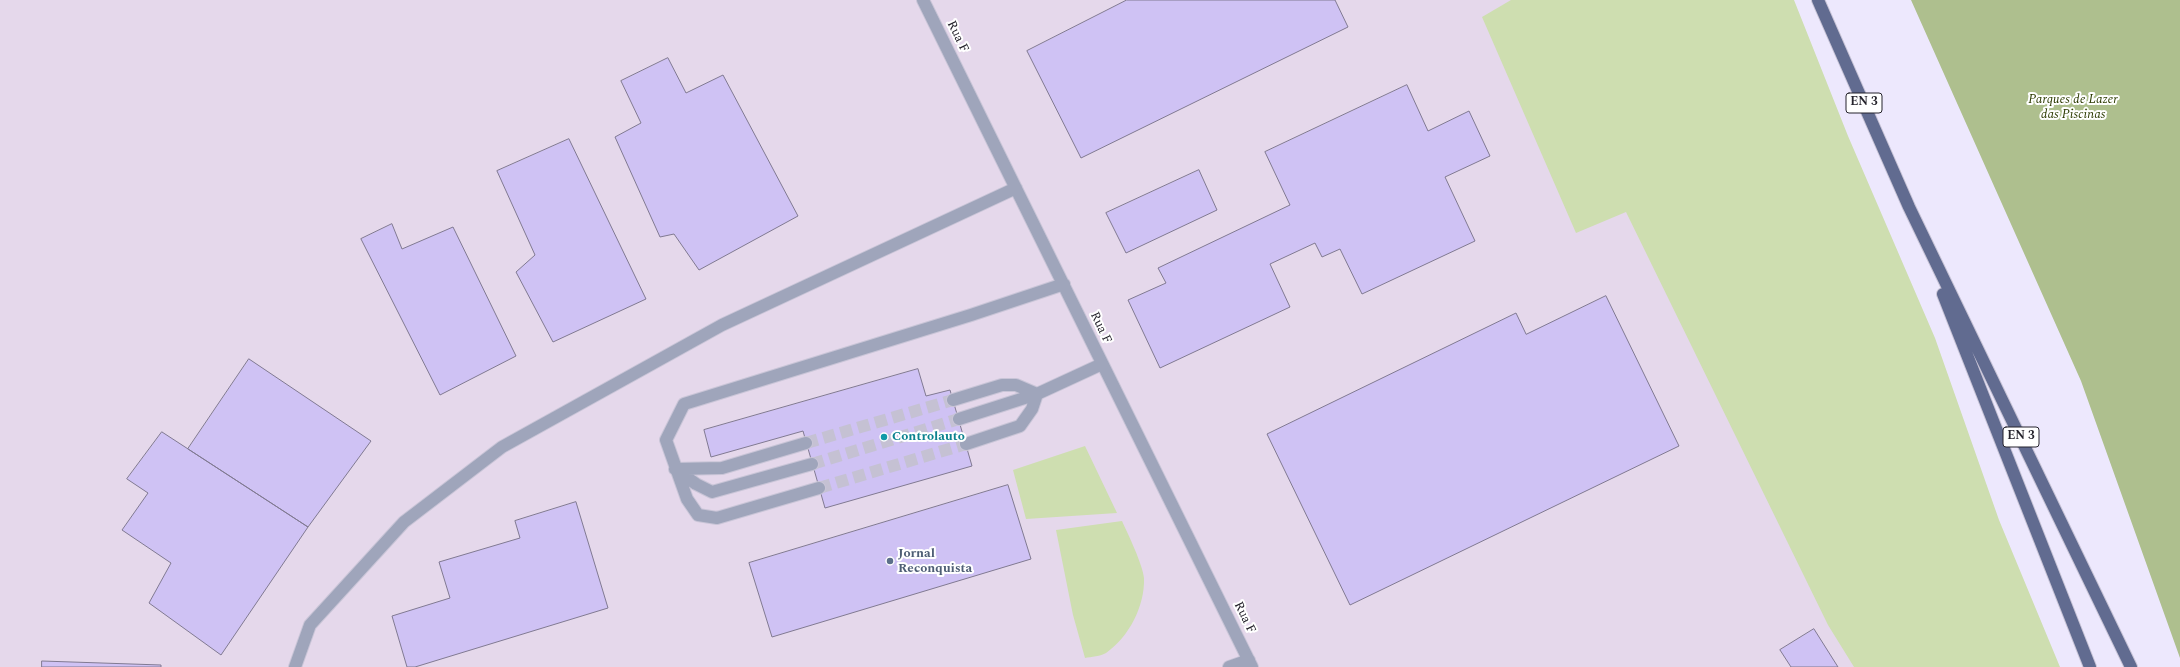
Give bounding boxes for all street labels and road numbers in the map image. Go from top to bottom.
street label: Rua F [943,19,971,55]
road number: EN 3 [1846,93,1882,113]
street label: Rua F [1086,310,1114,346]
road number: EN 3 [2003,427,2039,447]
street label: Rua F [1230,600,1258,636]

